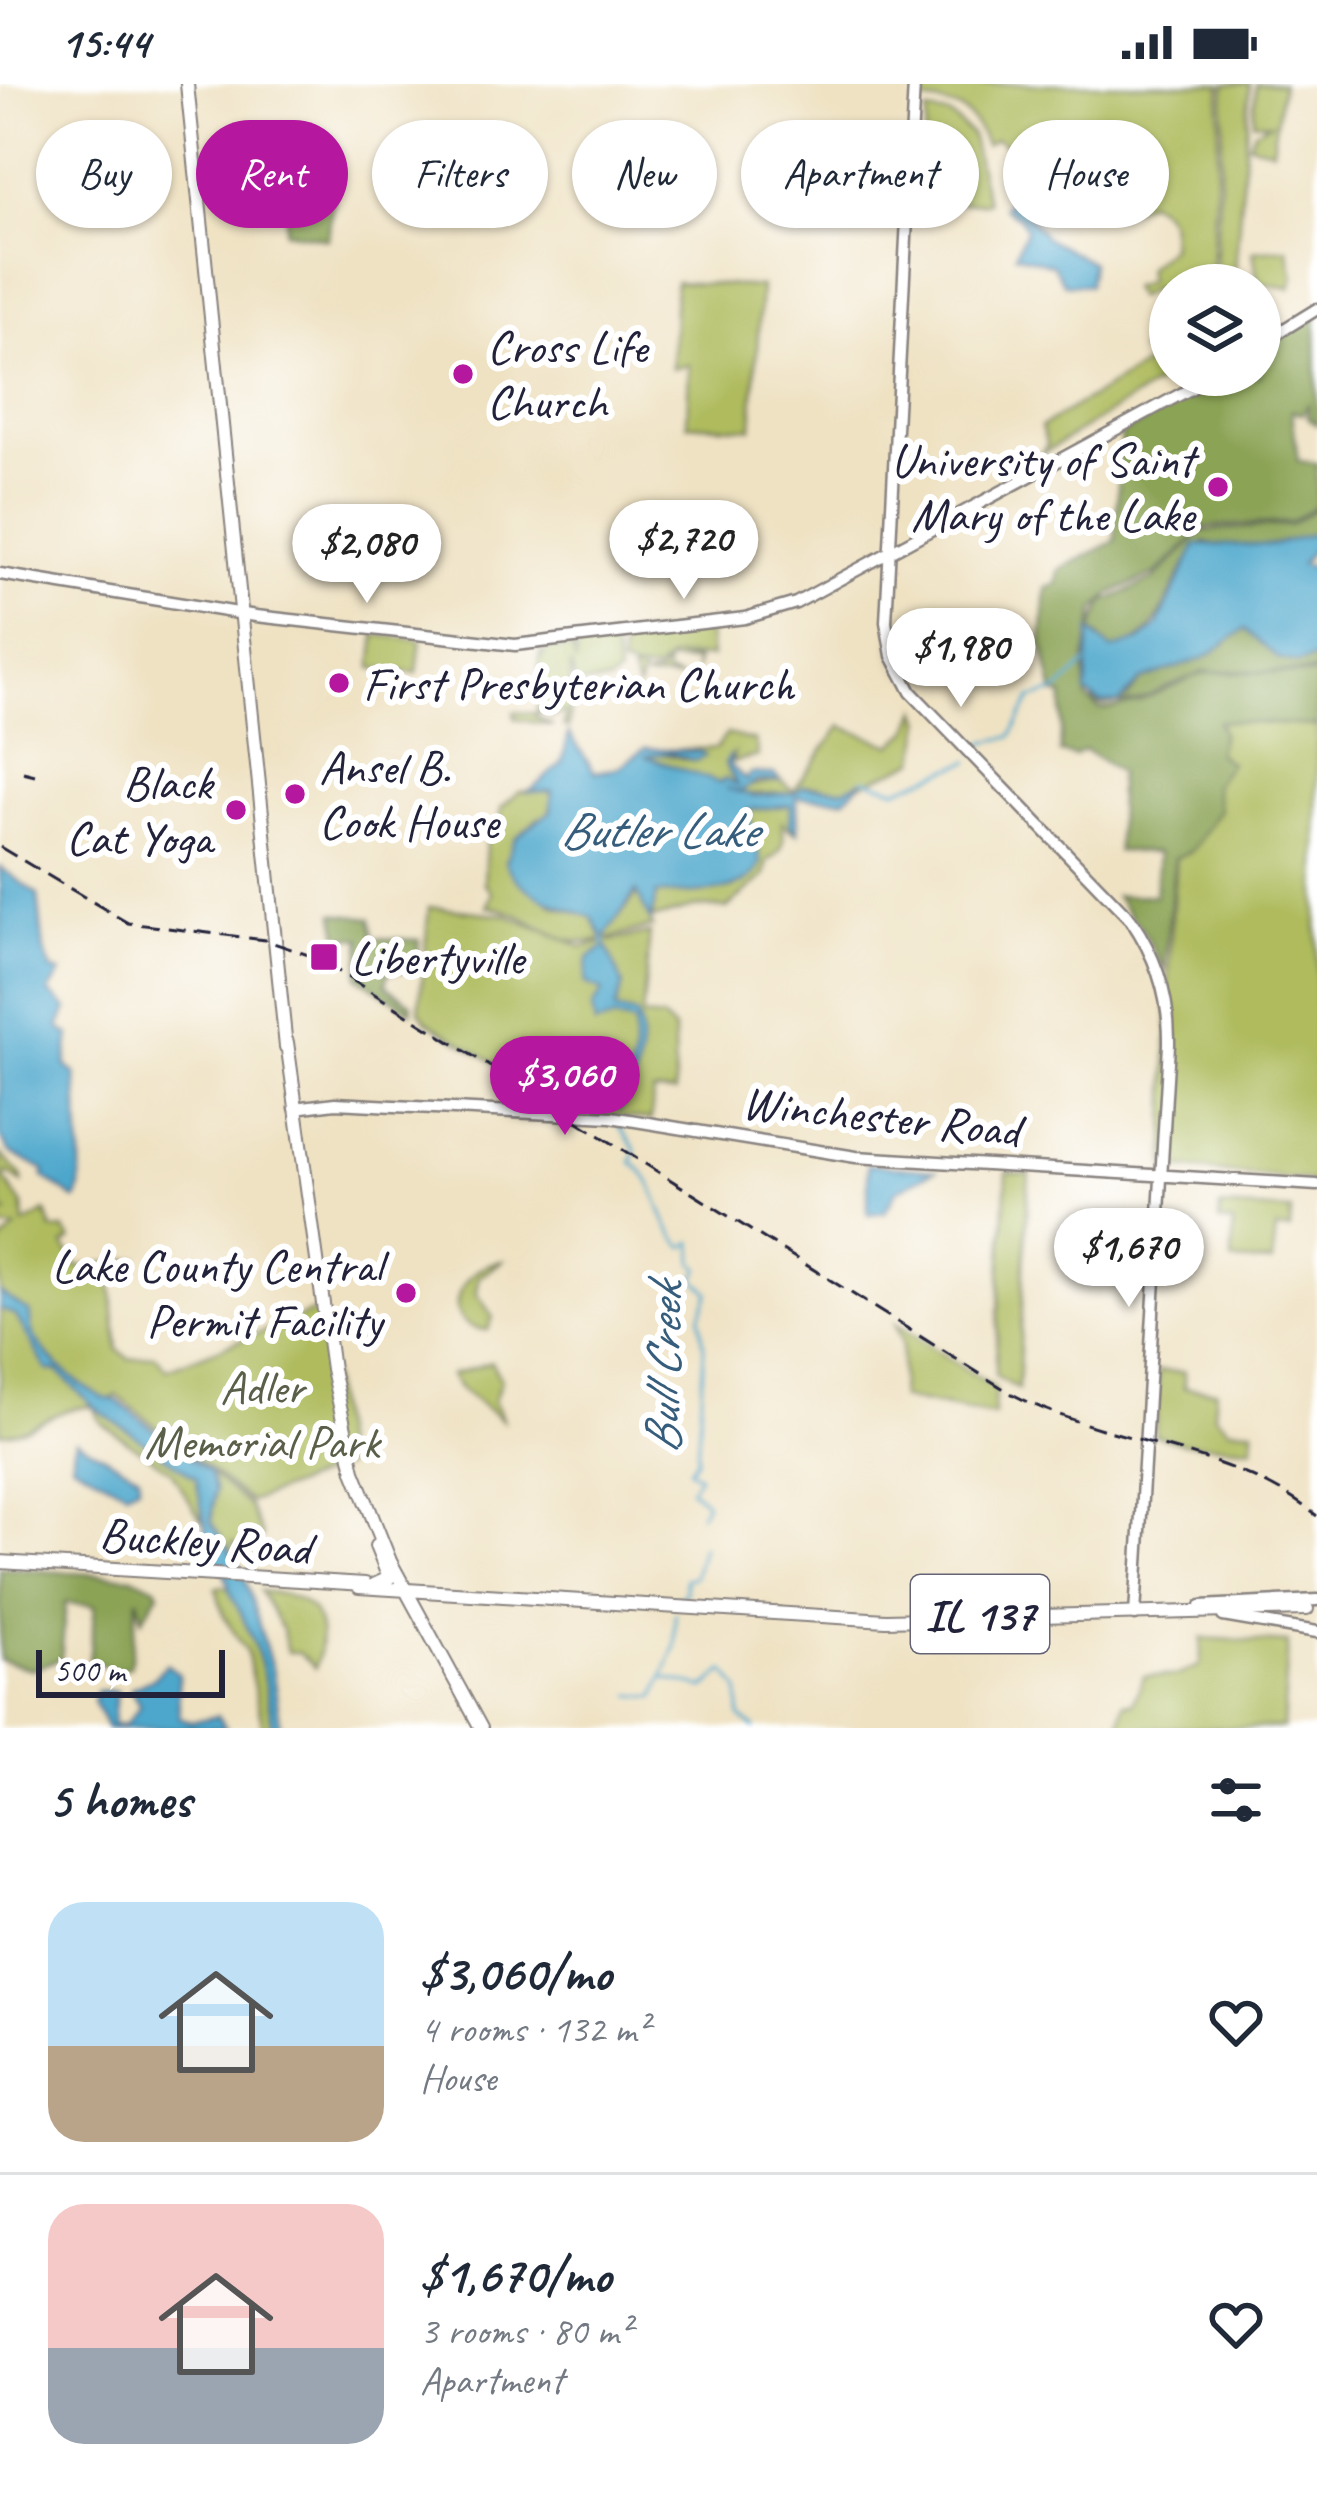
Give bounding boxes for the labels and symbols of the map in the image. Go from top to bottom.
place label: Cross Life Church [487,317,651,432]
marker: Cross Life Church [450,361,476,387]
place label: University of Saint Mary of the Lake [891,430,1200,545]
marker: University of Saint Mary of the Lake [1205,474,1231,500]
pin: $2,720 [586,500,782,602]
pin: $2,080 [269,504,465,606]
pin: $1,980 [863,608,1059,710]
place label: First Presbyterian Church [363,654,796,714]
marker: First Presbyterian Church [326,670,352,696]
place label: Ansel B. Cook House [319,737,502,852]
place label: Black Cat Yoga [66,753,216,868]
marker: Ansel B. Cook House [282,781,308,807]
marker: Black Cat Yoga [223,797,249,823]
water label: Butler Lake [560,798,764,862]
place label: Libertyville [351,928,527,988]
marker: Libertyville [308,941,340,973]
pin: $3,060 [467,1036,663,1138]
street label: Winchester Road [740,1072,1029,1161]
pin: $1,670 [1031,1208,1227,1310]
place label: Lake County Central Permit Facility [52,1236,390,1351]
water label: Bull Creek [630,1275,697,1455]
marker: Lake County Central Permit Facility [393,1280,419,1306]
park label: Adler Memorial Park [145,1357,383,1472]
street label: Buckley Road [98,1504,319,1579]
road number: IL 137 [911,1575,1049,1653]
scale bar [36,1644,225,1697]

